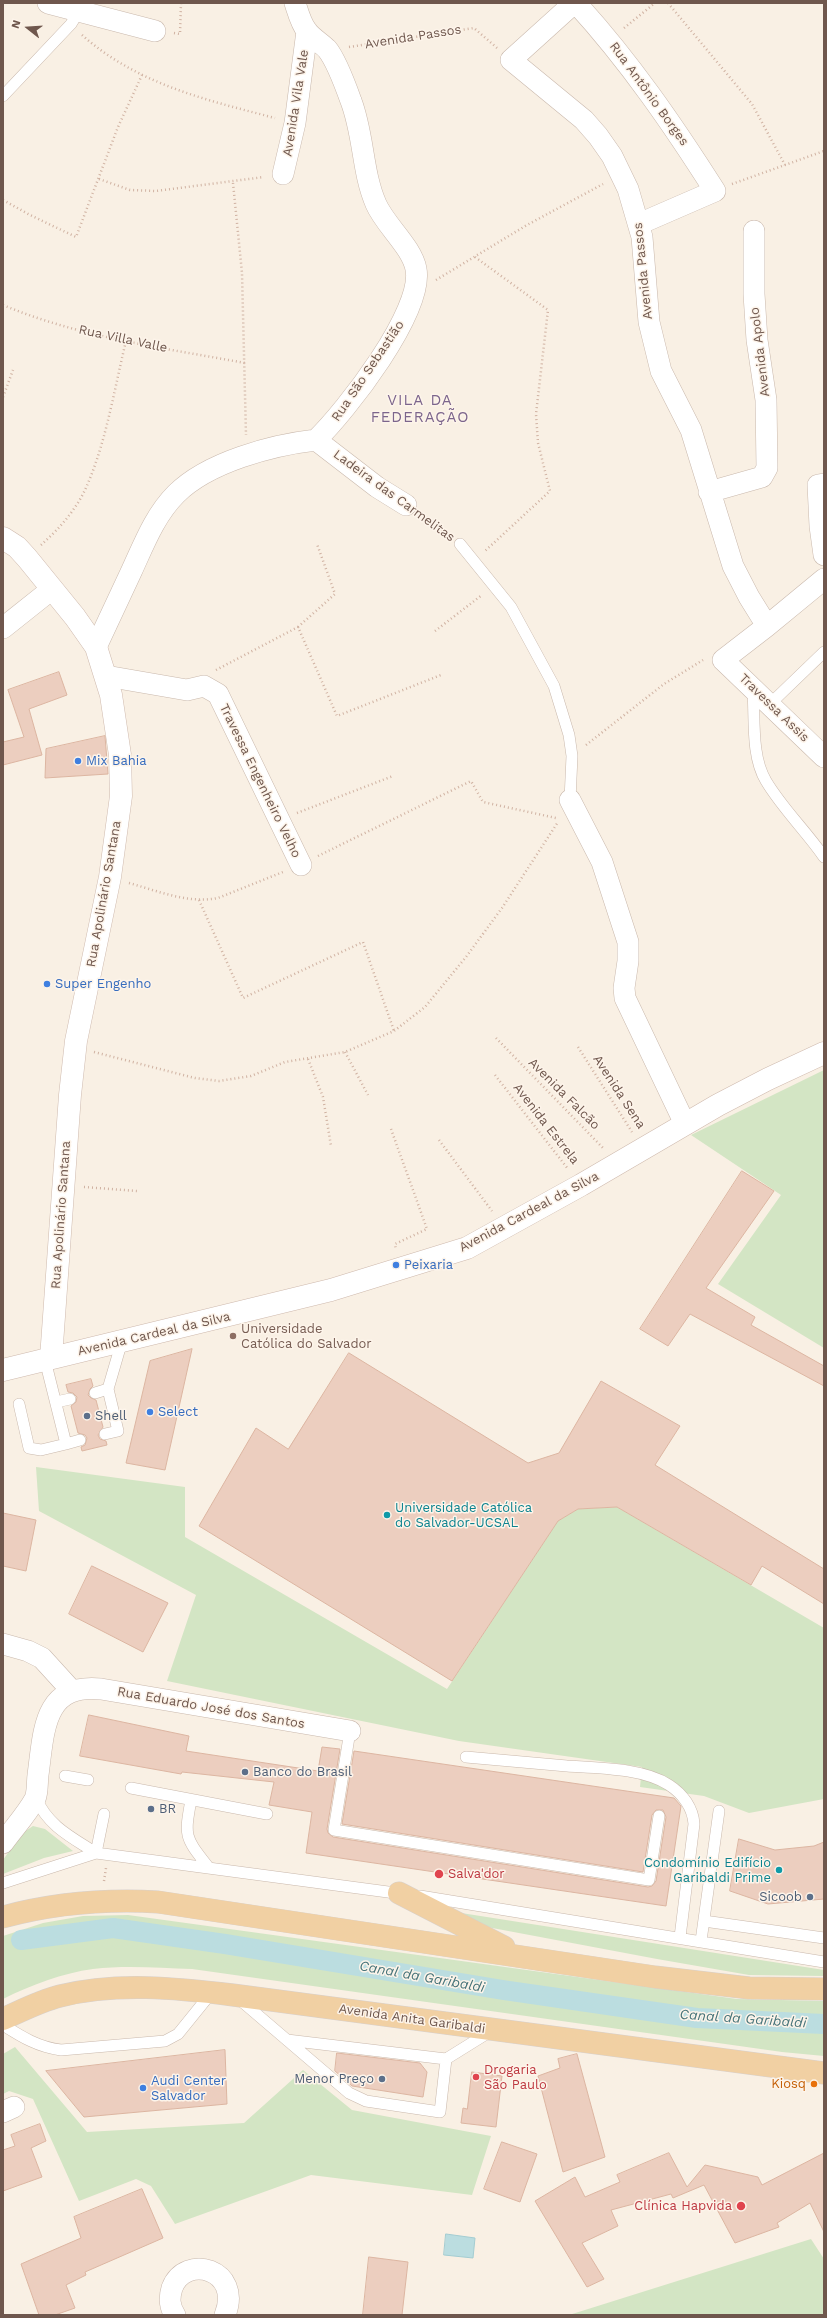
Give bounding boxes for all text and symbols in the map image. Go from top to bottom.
north arrow [8,8,48,48]
text: N [9,19,23,30]
street label: Avenida Passos [364,22,462,52]
street label: Rua Antônio Borges [606,39,692,149]
street label: Avenida Vila Vale [280,48,312,158]
street label: Avenida Passos [630,222,656,320]
street label: Avenida Apolo [747,306,773,398]
street label: Rua São Sebastião [328,318,408,424]
street label: Rua Villa Valle [77,322,169,356]
district label: VILA DA FEDERAÇÃO [371,392,469,427]
street label: Ladeira das Carmelitas [330,447,458,545]
street label: Travessa Assis [736,671,812,745]
street label: Travessa Engenheiro Velho [216,702,304,860]
place label: Mix Bahia [86,753,147,769]
marker: Mix Bahia [73,756,83,766]
street label: Rua Apolinário Santana [83,820,125,968]
place label: Super Engenho [55,976,151,992]
marker: Super Engenho [42,979,52,989]
street label: Avenida Sena [589,1052,649,1132]
street label: Avenida Falcão [525,1055,603,1133]
street label: Avenida Estrela [510,1080,582,1168]
street label: Rua Apolinário Santana [48,1140,74,1290]
street label: Avenida Cardeal da Silva [456,1168,602,1256]
place label: Peixaria [404,1257,453,1273]
marker: Peixaria [391,1260,401,1270]
street label: Avenida Cardeal da Silva [76,1309,232,1359]
place label: Universidade Católica do Salvador [241,1321,372,1352]
marker: Universidade Católica do Salvador [228,1331,238,1341]
place label: Select [158,1404,198,1420]
marker: Select [145,1407,155,1417]
place label: Shell [95,1408,127,1424]
marker: Shell [82,1411,92,1421]
place label: Universidade Católica do Salvador-UCSAL [395,1500,532,1531]
marker: Universidade Católica do Salvador-UCSAL [382,1510,392,1520]
street label: Rua Eduardo José dos Santos [116,1684,306,1732]
place label: Banco do Brasil [253,1764,352,1780]
marker: Banco do Brasil [240,1767,250,1777]
place label: BR [159,1801,176,1817]
marker: BR [146,1804,156,1814]
place label: Condomínio Edifício Garibaldi Prime [644,1855,771,1886]
marker: Condomínio Edifício Garibaldi Prime [774,1865,784,1875]
place label: Salva'dor [448,1866,505,1882]
marker: Salva'dor [433,1868,445,1880]
place label: Sicoob [759,1889,802,1905]
marker: Sicoob [805,1892,815,1902]
water label: Canal da Garibaldi [358,1958,486,1996]
street label: Avenida Anita Garibaldi [338,2001,486,2037]
water label: Canal da Garibaldi [679,2006,807,2032]
place label: Drogaria São Paulo [484,2062,547,2093]
place label: Menor Preço [294,2071,374,2087]
marker: Drogaria São Paulo [471,2072,481,2082]
place label: Audi Center Salvador [151,2073,226,2104]
marker: Menor Preço [377,2074,387,2084]
place label: Kiosq [771,2076,806,2092]
marker: Kiosq [809,2079,819,2089]
marker: Audi Center Salvador [138,2083,148,2093]
place label: Clínica Hapvida [634,2198,732,2214]
marker: Clínica Hapvida [735,2200,747,2212]

